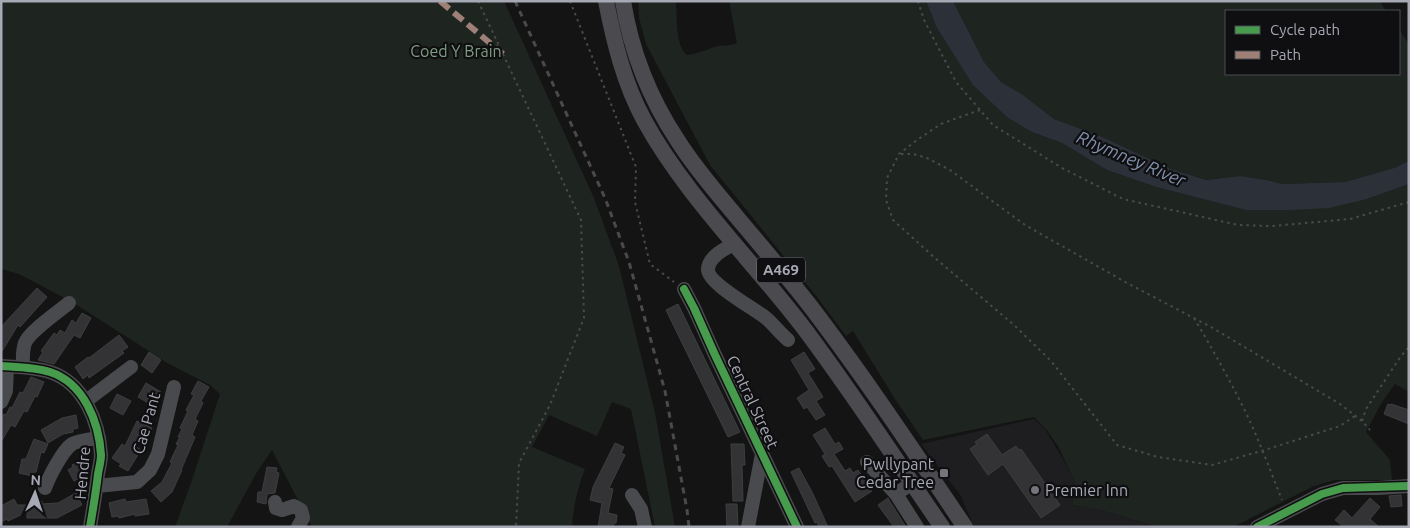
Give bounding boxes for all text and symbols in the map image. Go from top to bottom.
legend [1225,10,1400,75]
text: Cycle path [1270,21,1340,38]
park label: Coed Y Brain [410,42,502,60]
text: Path [1270,46,1301,63]
water label: Rhymney River [1074,126,1190,190]
road number: A469 [757,258,805,282]
street label: Central Street [724,352,783,452]
street label: Cae Pant [129,389,164,456]
street label: Hendre [71,446,93,500]
place label: Pwllypant Cedar Tree [856,455,935,491]
marker: Pwllypant Cedar Tree [938,467,950,479]
north arrow [10,468,60,518]
text: N [30,472,41,488]
place label: Premier Inn [1045,481,1128,499]
marker: Premier Inn [1029,484,1041,496]

